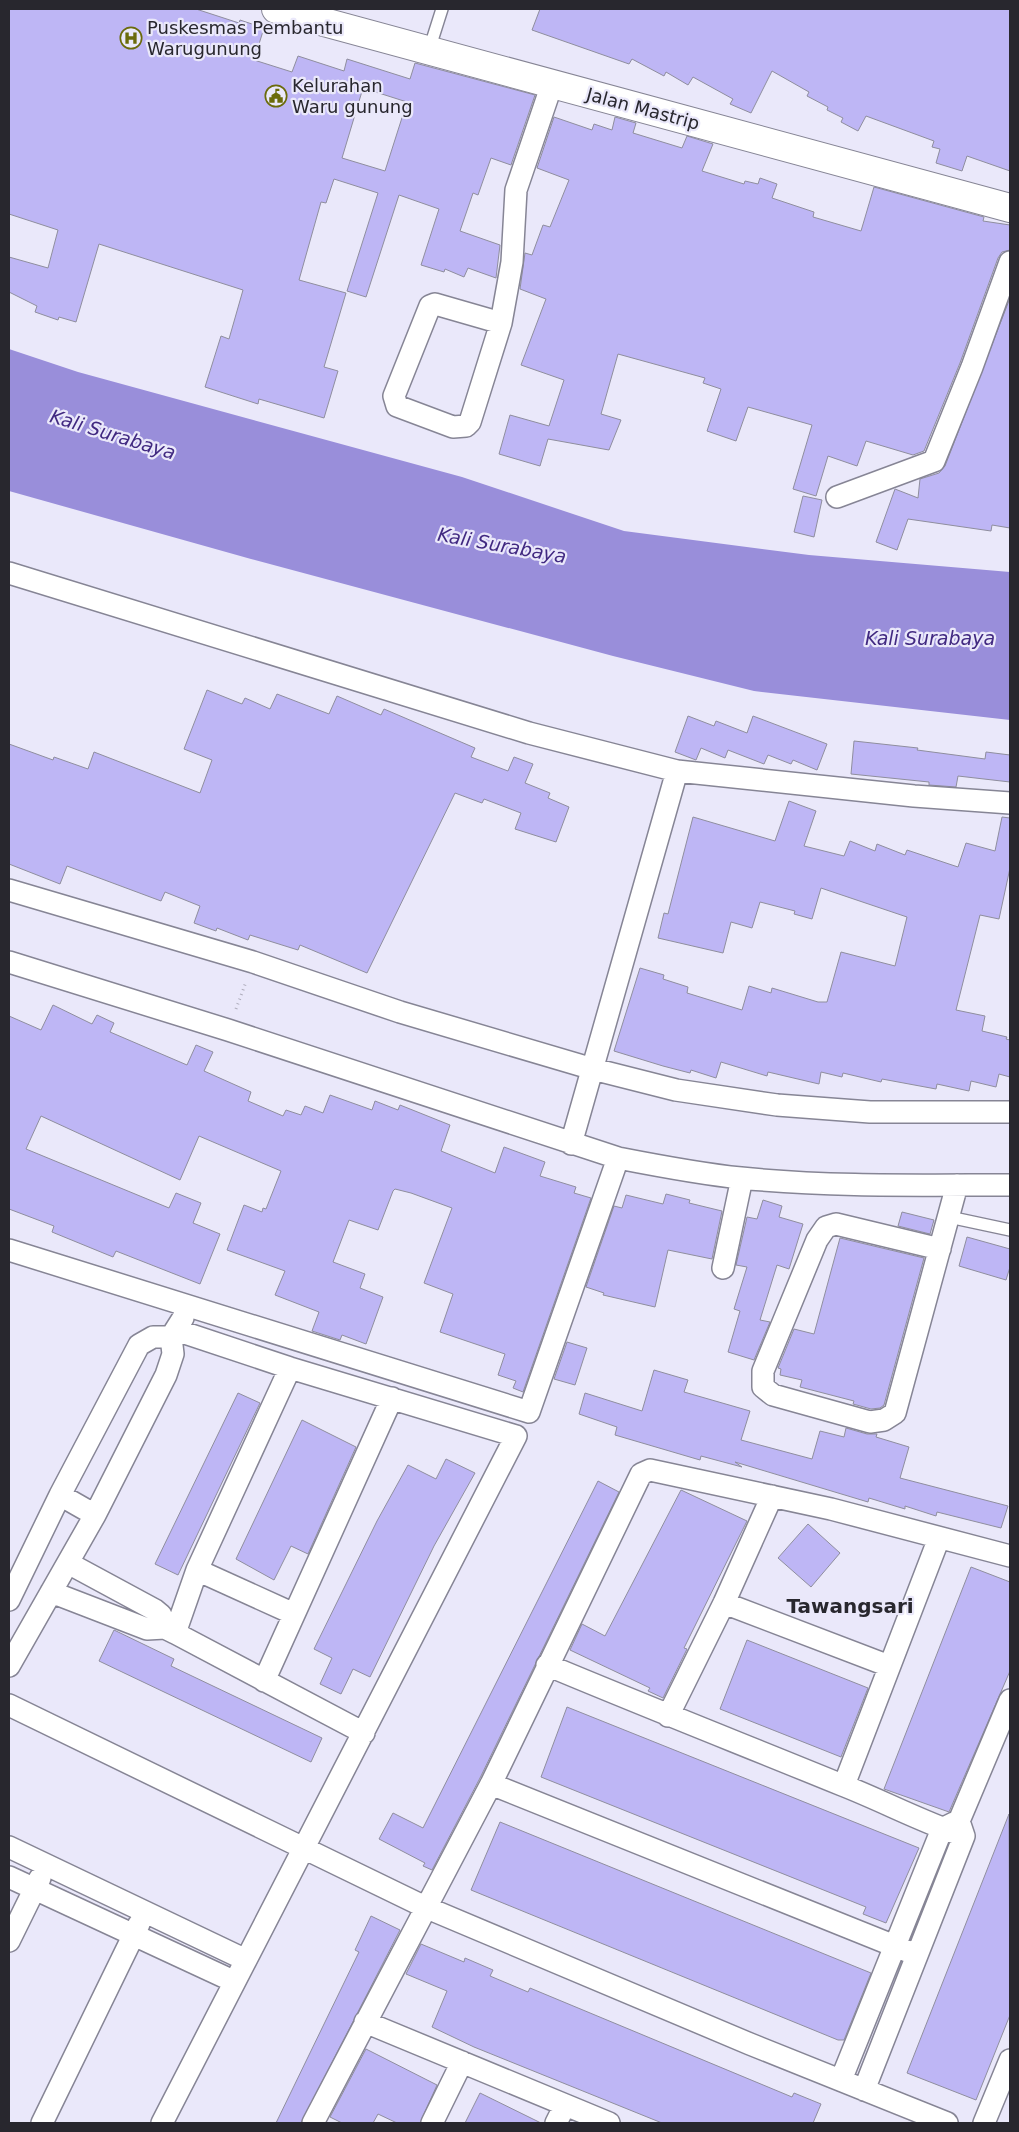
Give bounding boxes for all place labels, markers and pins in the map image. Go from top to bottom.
place label: Puskesmas Pembantu Warugunung [147,17,343,59]
hospital icon: Puskesmas Pembantu Warugunung [119,26,143,50]
place label: Kelurahan Waru gunung [292,75,413,117]
public building icon: Kelurahan Waru gunung [264,84,288,108]

